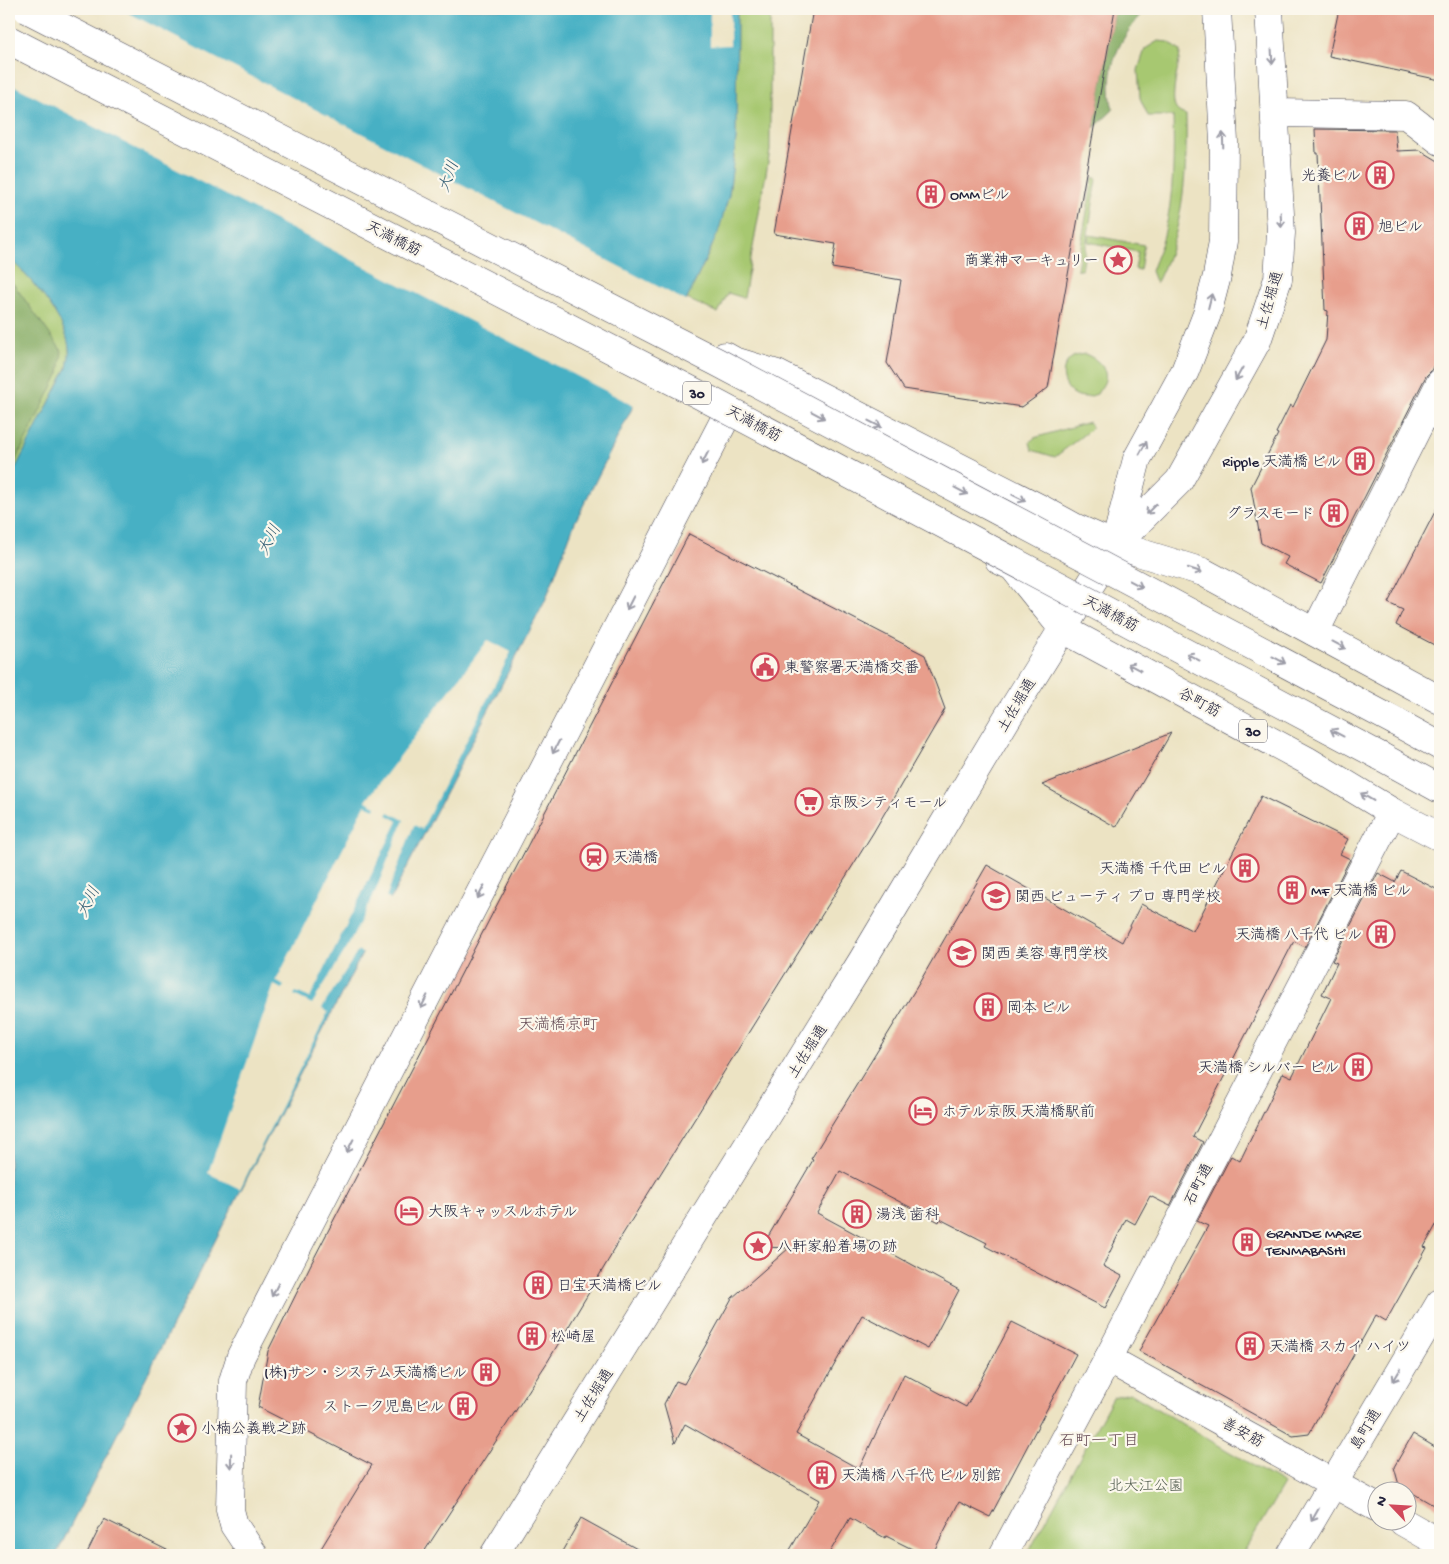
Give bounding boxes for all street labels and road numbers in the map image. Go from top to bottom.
street label: 天満橋筋 [362,217,424,261]
street label: 土佐堀通 [1254,269,1288,332]
road number: 30 [683,382,711,404]
street label: 天満橋筋 [722,402,784,447]
street label: 天満橋筋 [1079,592,1141,637]
street label: 土佐堀通 [995,676,1041,736]
street label: 谷町筋 [1175,684,1224,722]
road number: 30 [1239,719,1267,742]
street label: 土佐堀通 [785,1022,832,1082]
street label: 石町通 [1182,1161,1218,1209]
street label: 土佐堀通 [571,1366,618,1426]
street label: 島町通 [1347,1406,1386,1454]
street label: 善安筋 [1218,1414,1267,1453]

